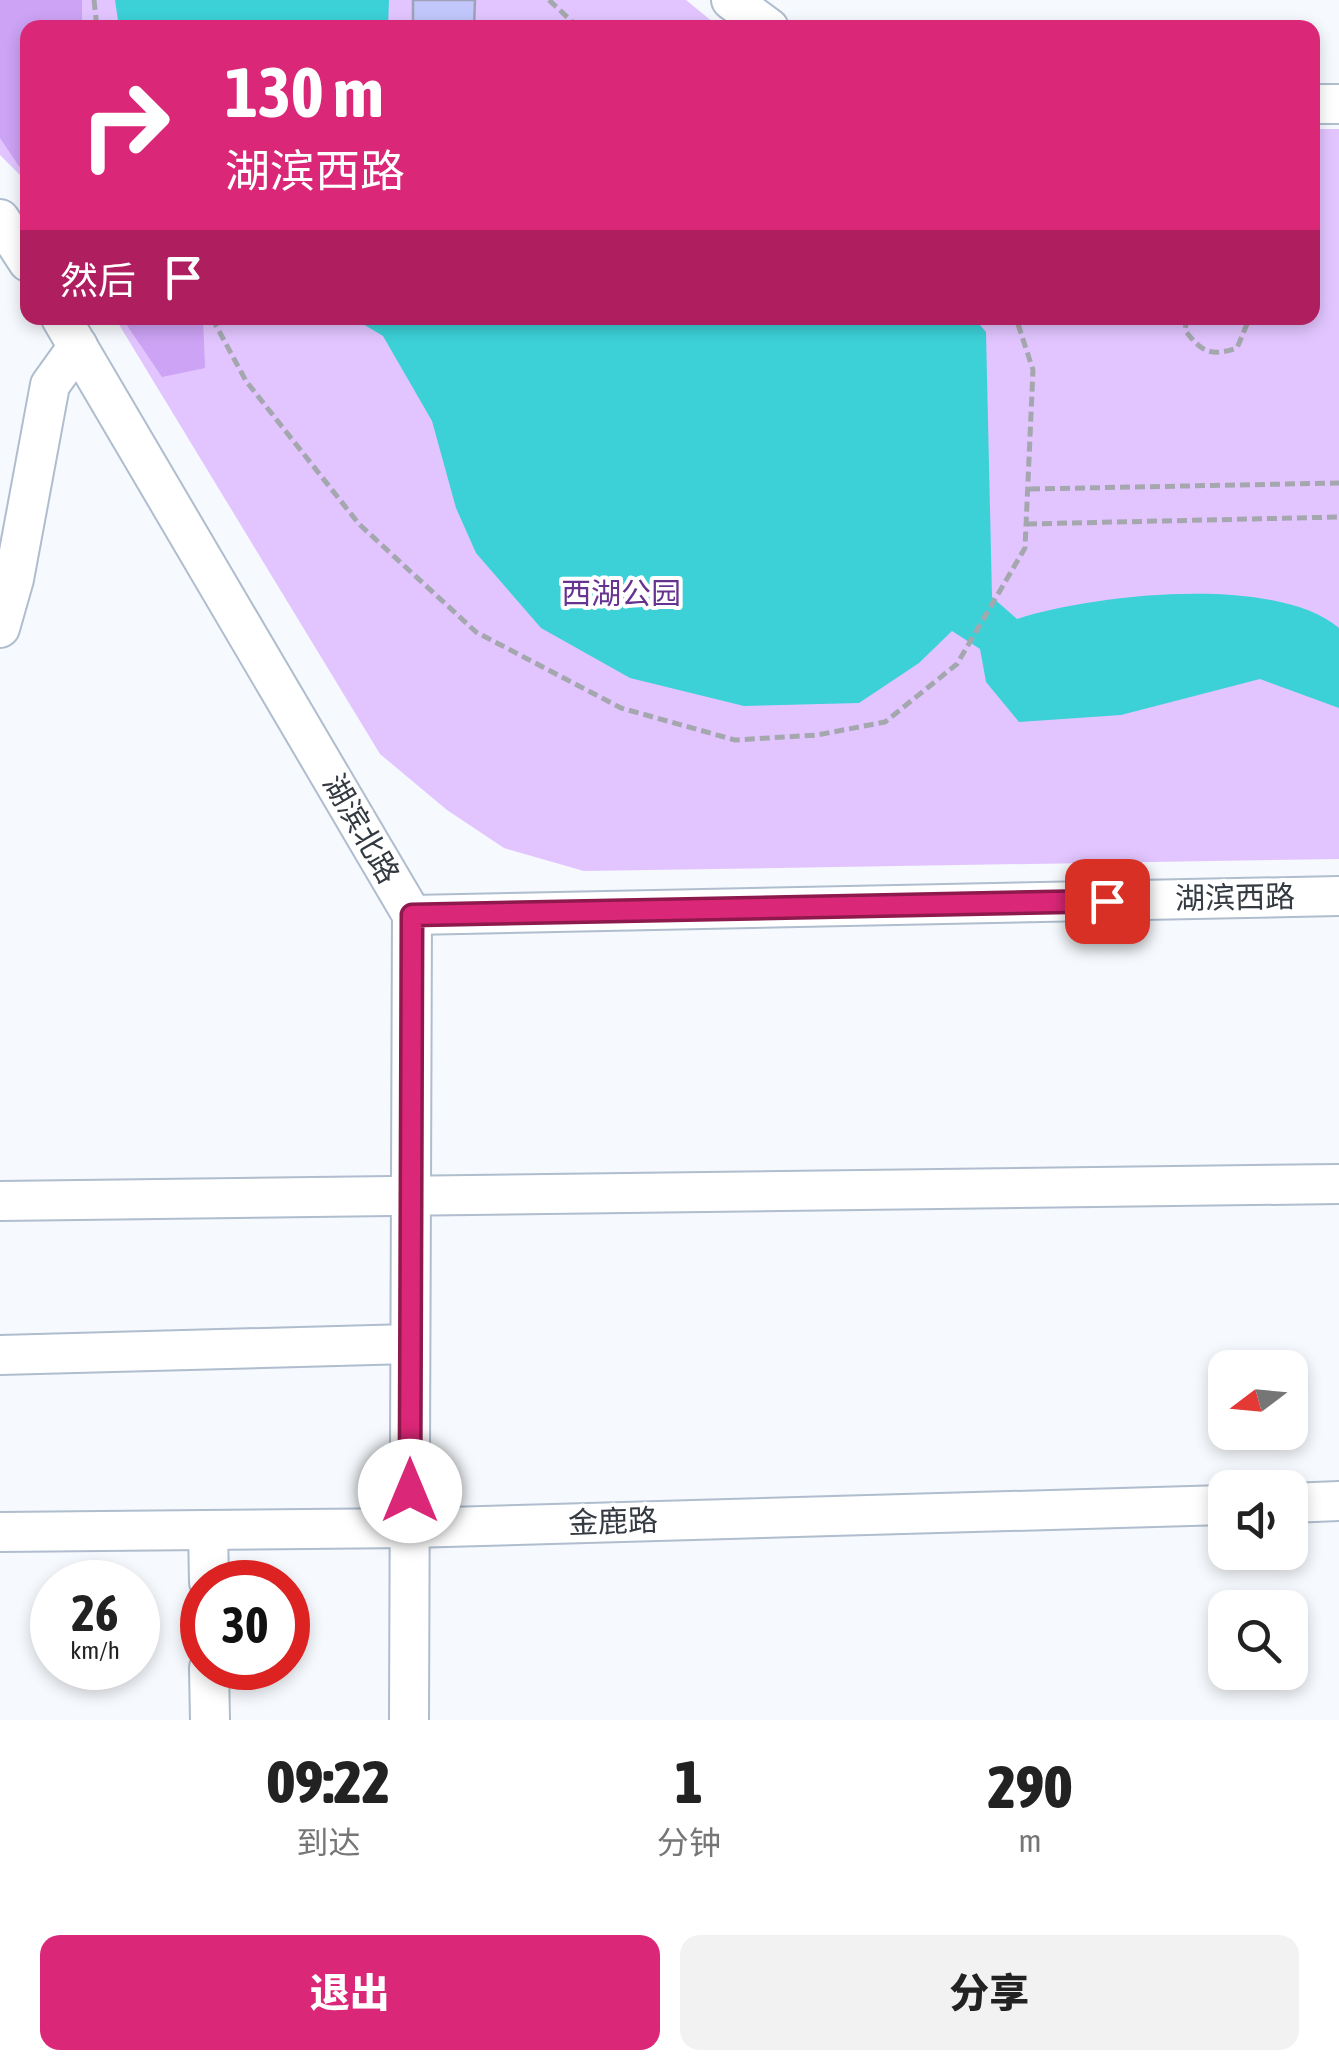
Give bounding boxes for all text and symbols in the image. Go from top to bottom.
text: 130 m [225,52,384,132]
icon: right [60,60,190,190]
text: 湖滨西路 [225,145,405,197]
icon: arrive [156,250,211,305]
text: 然后 [60,259,136,302]
park label: 西湖公园 [561,576,681,610]
street label: 湖滨北路 [317,768,407,889]
pin [1065,859,1150,944]
icon: arrive [1080,874,1135,929]
street label: 湖滨西路 [1175,879,1295,915]
north arrow [1208,1350,1308,1450]
map controls [1208,1350,1308,1690]
position arrow [358,1439,462,1543]
button: sound [1208,1470,1308,1570]
street label: 金鹿路 [567,1502,659,1540]
speed limit sign: 30 [180,1560,310,1690]
text: 26 [71,1584,118,1642]
button: search [1208,1590,1308,1690]
text: km/h [70,1636,120,1664]
text: 09:22 [267,1747,390,1816]
text: 1 [675,1747,703,1816]
text: 290 [988,1752,1072,1821]
text: m [1018,1822,1041,1859]
text: 到达 [296,1824,360,1861]
text: 分钟 [657,1824,721,1861]
button: 退出 [40,1935,660,2050]
button: 分享 [680,1935,1299,2050]

